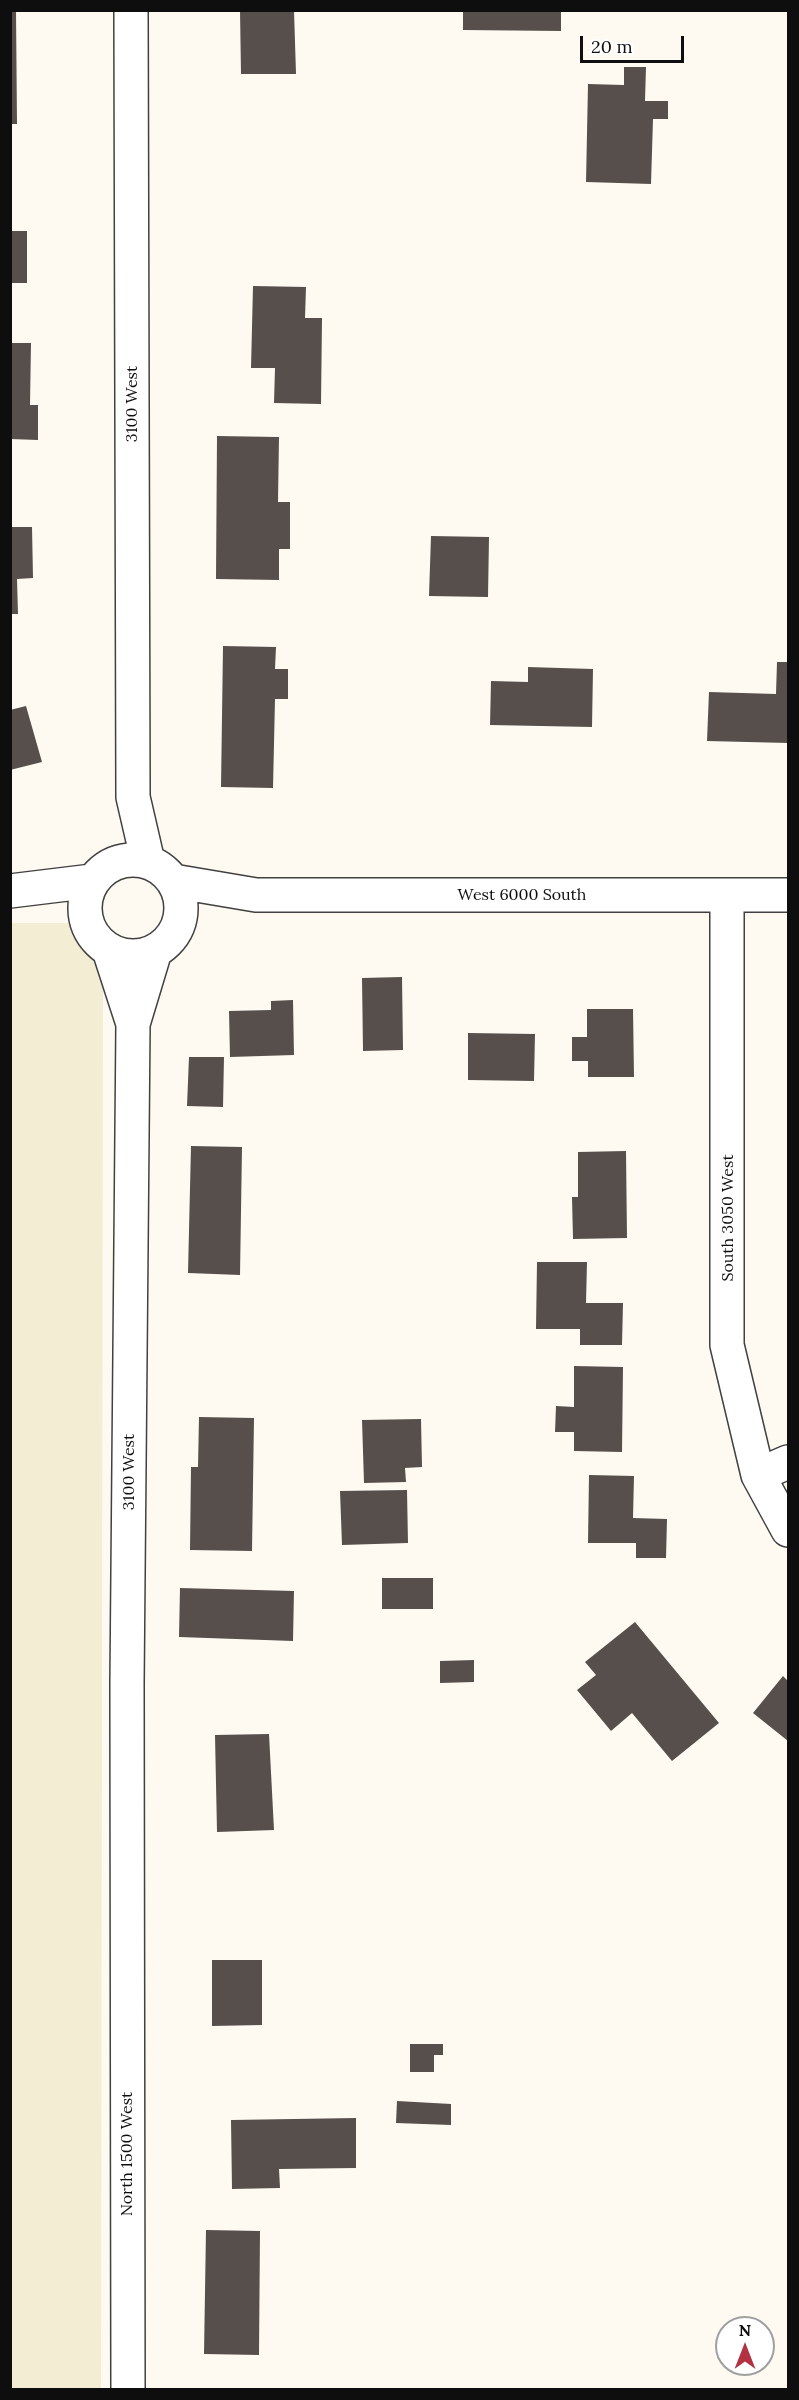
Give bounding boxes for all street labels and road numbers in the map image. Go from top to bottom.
street label: 3100 West [122,366,142,442]
street label: West 6000 South [458,885,586,905]
street label: South 3050 West [718,1154,738,1282]
street label: 3100 West [119,1434,139,1510]
street label: North 1500 West [117,2092,137,2216]

